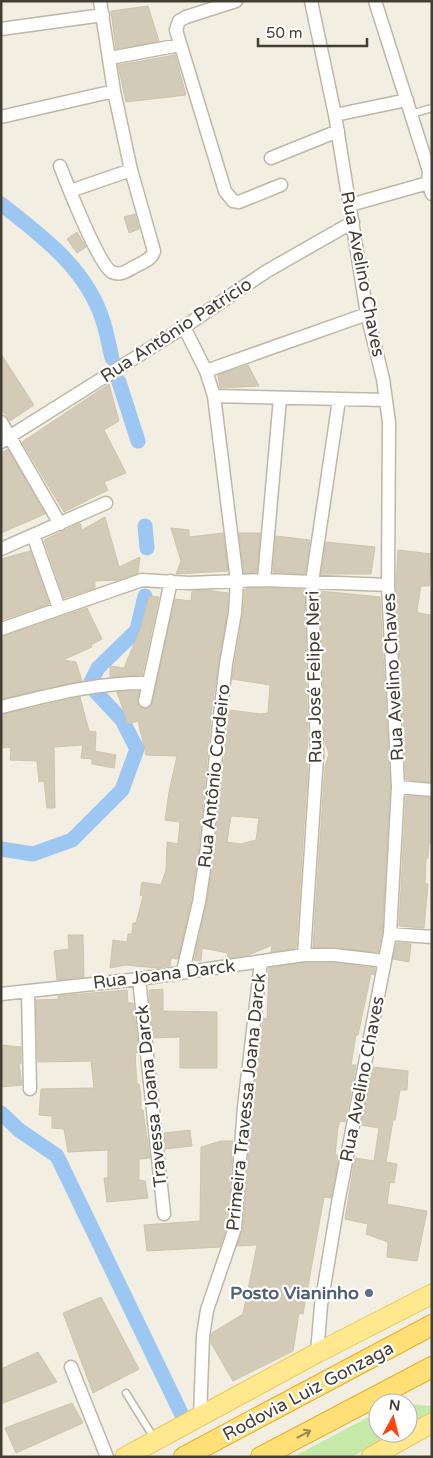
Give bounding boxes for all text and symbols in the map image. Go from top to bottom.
scale bar [258,15,367,47]
text: 50 m [266,24,303,42]
street label: Rua Avelino Chaves [336,189,390,359]
street label: Rua Antônio Patrício [96,273,256,387]
street label: Rua José Felipe Neri [301,590,327,764]
street label: Rua Avelino Chaves [378,592,408,762]
street label: Rua Antônio Cordeiro [193,683,235,869]
street label: Rua Joana Darck [92,954,237,994]
street label: Primeira Travessa Joana Darck [222,972,271,1232]
street label: Rua Avelino Chaves [335,994,389,1164]
street label: Travessa Joana Darck [130,1004,172,1188]
place label: Posto Vianinho [230,1282,359,1304]
marker: Posto Vianinho [363,1287,375,1299]
street label: Rodovia Luiz Gonzaga [219,1337,397,1445]
north arrow [368,1393,418,1443]
text: N [388,1396,401,1415]
one-way arrow [297,1429,312,1439]

